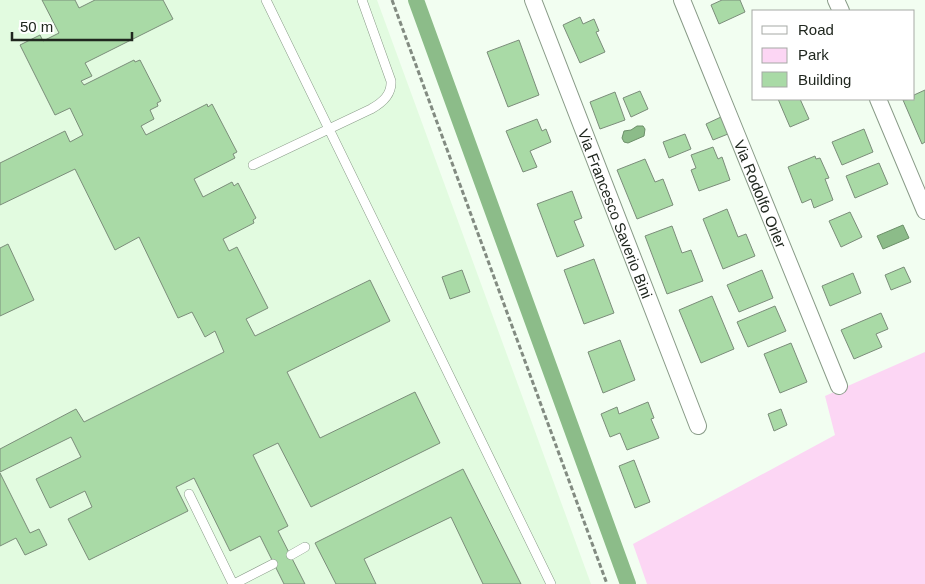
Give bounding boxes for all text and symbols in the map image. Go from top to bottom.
scale bar [12,10,132,42]
legend [752,10,915,100]
text: 50 m [20,18,53,35]
text: Road [798,21,834,38]
text: Park [798,46,829,63]
text: Building [798,71,851,88]
street label: Via Francesco Saverio Bini [575,127,656,301]
street label: Via Rodolfo Orler [731,137,790,250]

